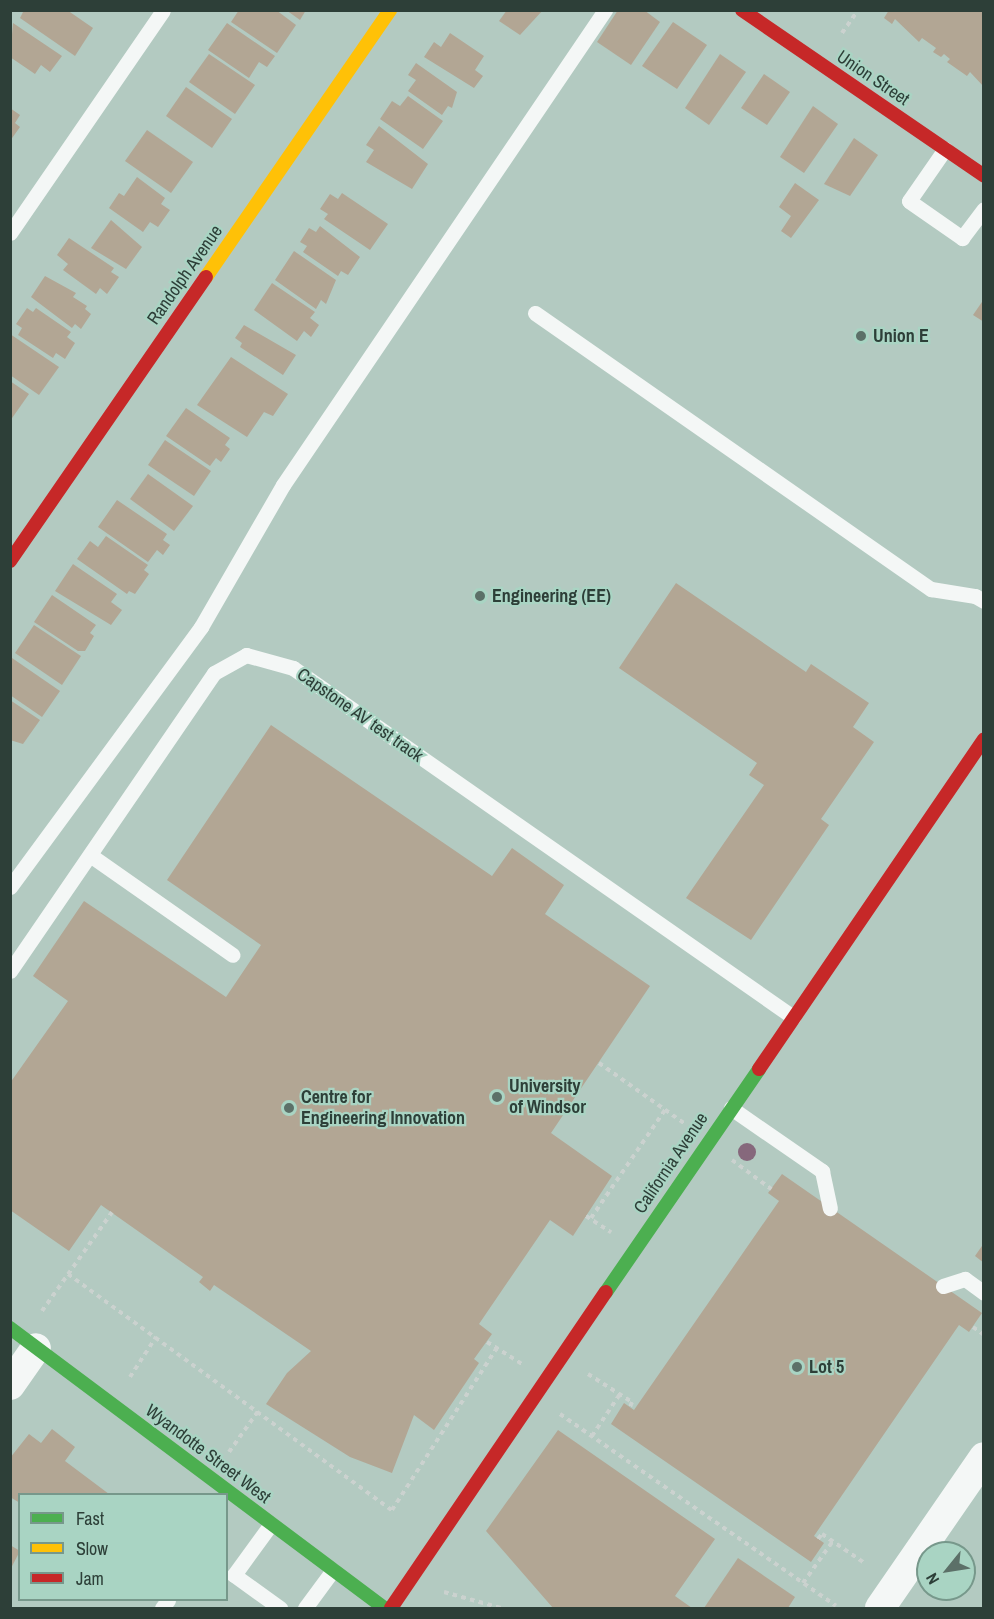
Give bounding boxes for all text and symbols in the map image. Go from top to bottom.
street label: Union Street [833,46,913,110]
street label: Randolph Avenue [143,221,227,329]
place label: Union E [873,325,929,347]
marker: Union E [854,329,868,343]
place label: Engineering (EE) [492,585,611,607]
marker: Engineering (EE) [473,589,487,603]
street label: Capstone AV test track [292,663,428,767]
place label: University of Windsor [509,1076,586,1118]
place label: Centre for Engineering Innovation [301,1087,465,1130]
marker: University of Windsor [490,1090,504,1104]
marker: Centre for Engineering Innovation [282,1101,296,1115]
street label: California Avenue [629,1108,713,1218]
place label: Lot 5 [809,1356,844,1378]
marker: Lot 5 [790,1360,804,1374]
street label: Wyandotte Street West [141,1400,275,1508]
legend [18,1493,228,1601]
text: Fast [76,1506,104,1531]
text: Slow [76,1536,108,1561]
north arrow [916,1541,976,1601]
text: Jam [76,1566,104,1591]
text: N [920,1569,944,1589]

